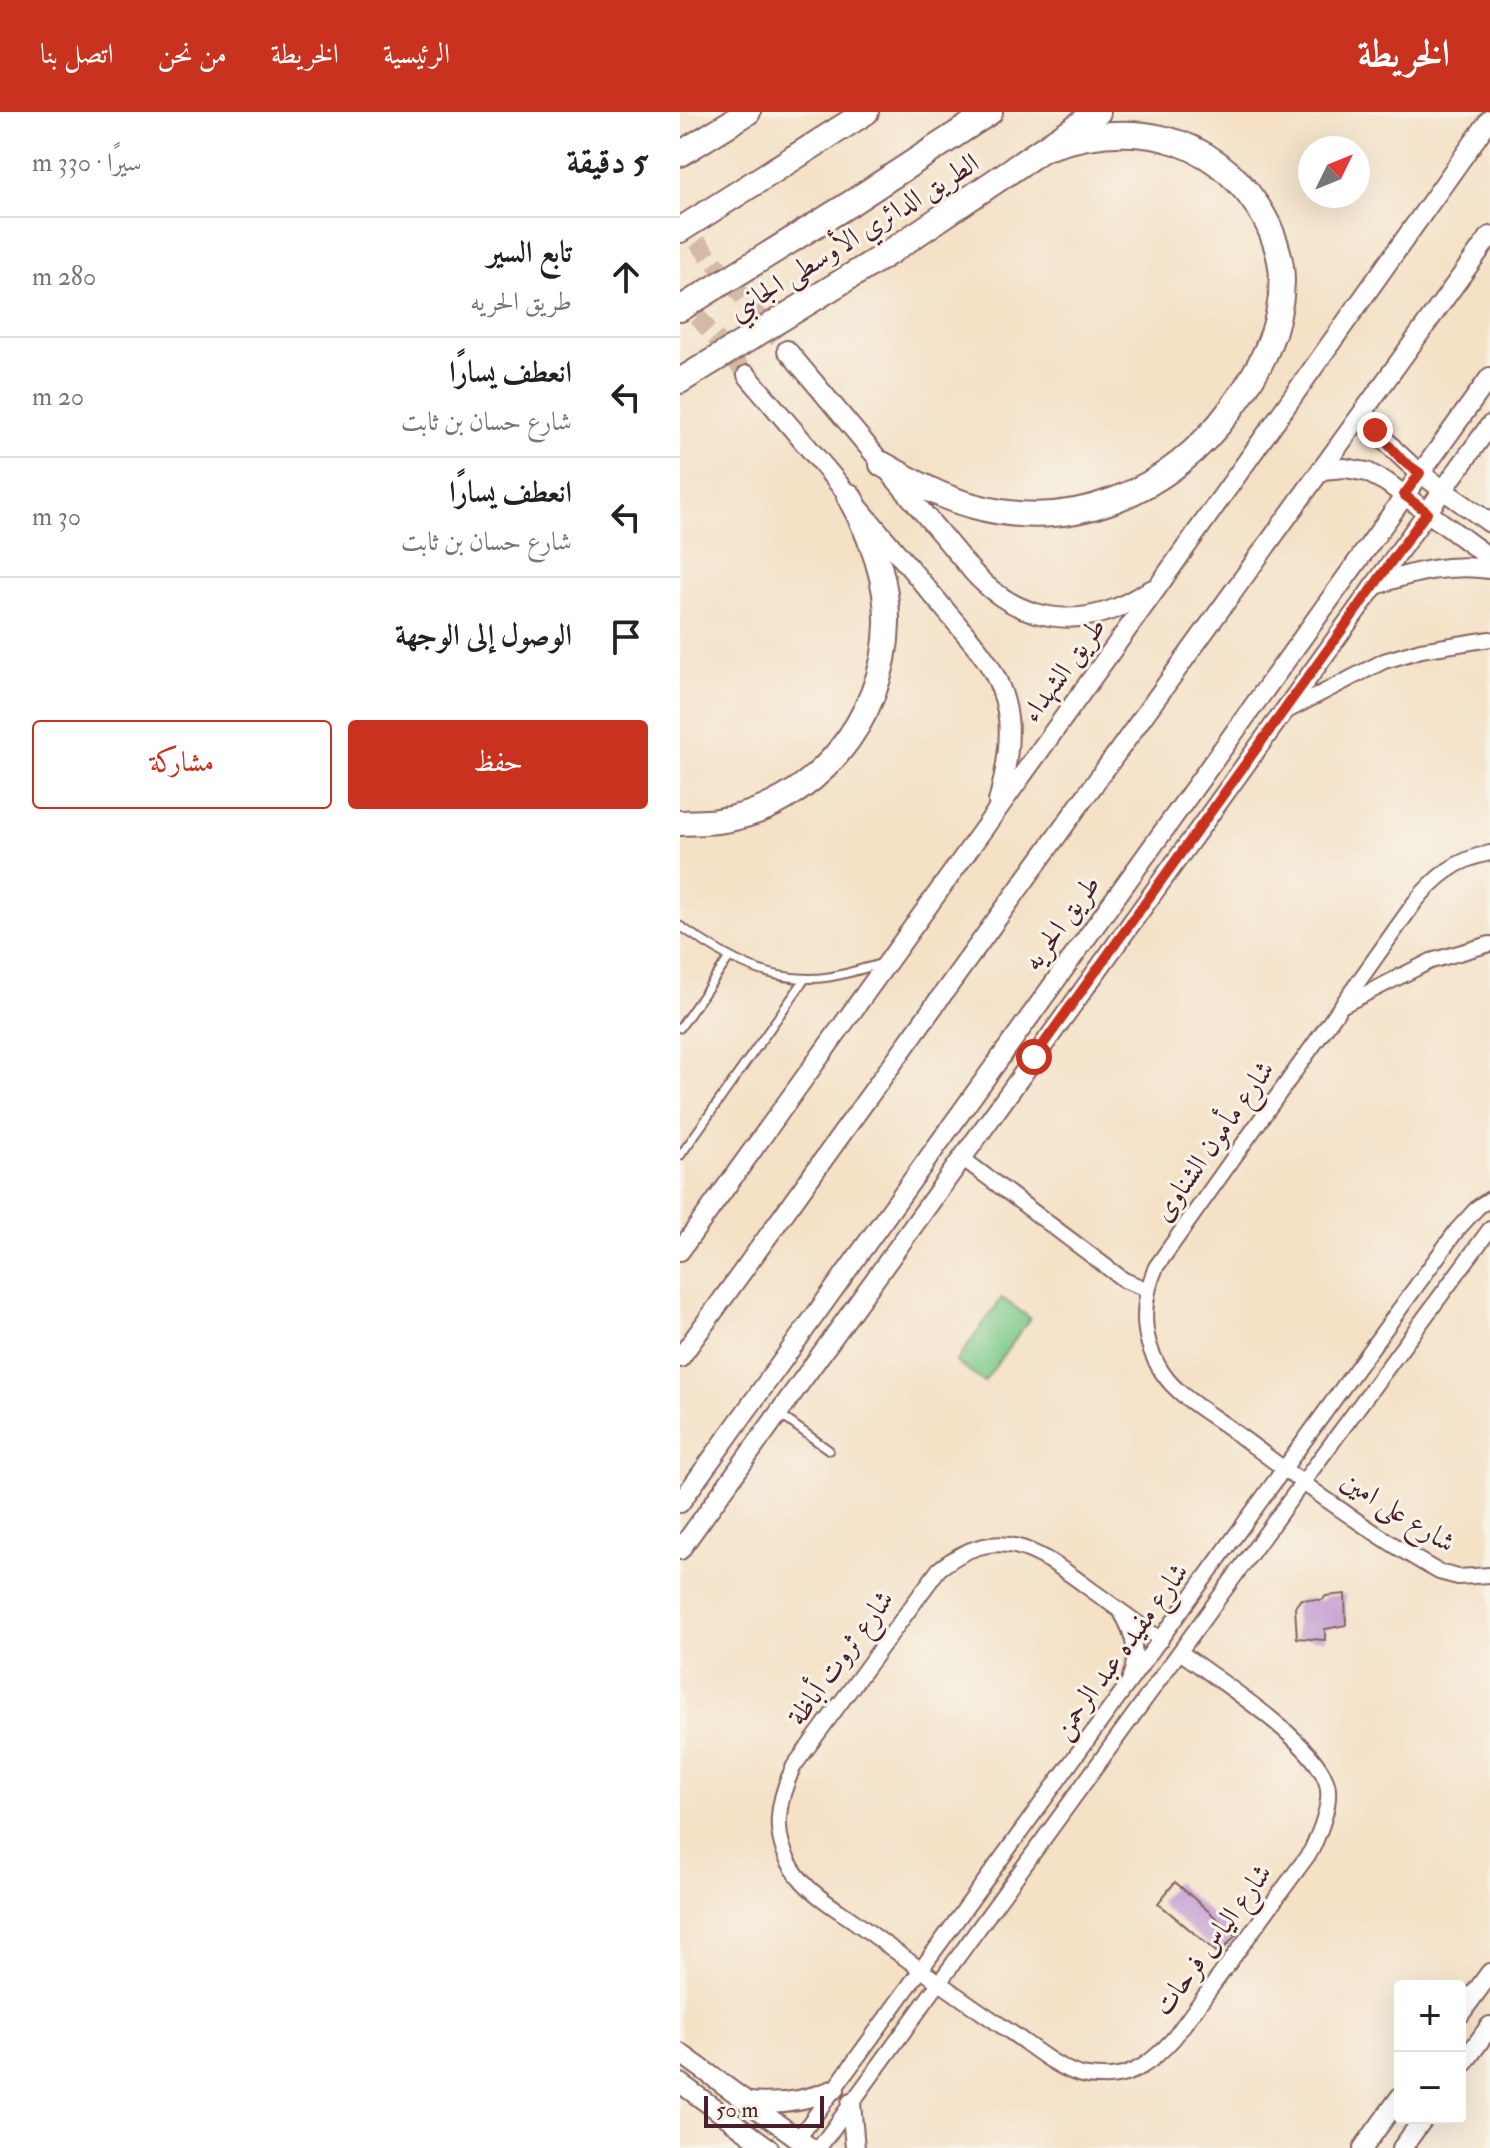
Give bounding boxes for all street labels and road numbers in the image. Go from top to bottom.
street label: الطريق الدائري الأوسطى الجانبي [721,144,989,333]
street label: طريق الشهداء [1014,611,1114,729]
street label: طريق الحريه [1016,868,1108,978]
street label: شارع مأمون الشناوى [1143,1052,1287,1231]
street label: شارع على امين [1332,1463,1462,1565]
street label: شارع مفيده عبد الرحمن [1045,1556,1201,1749]
street label: شارع ثروت أباظة [778,1582,906,1736]
street label: شارع الياس فرحات [1146,1857,1284,2026]

